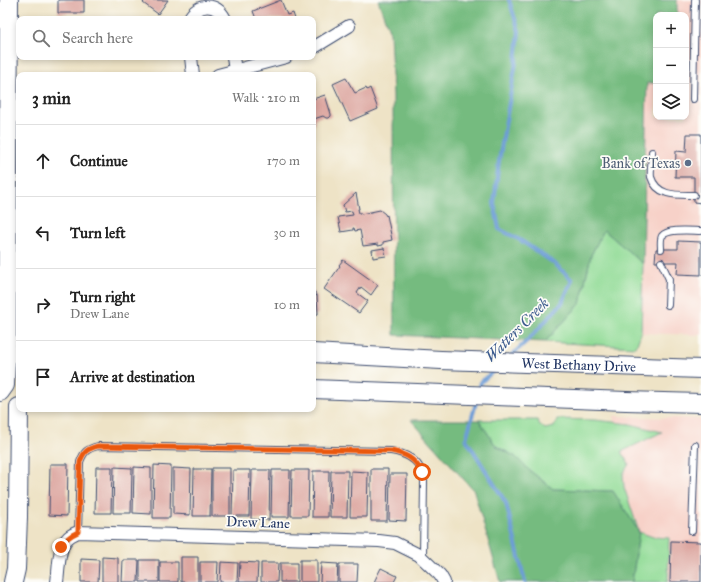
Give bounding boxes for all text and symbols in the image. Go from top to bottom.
map controls [653,12,689,120]
button: + [653,12,689,48]
search box [16,16,316,60]
icon: search [30,27,52,49]
text: Search here [62,29,133,47]
button: − [653,48,689,84]
button: layers [653,84,689,120]
text: 3 min [32,88,71,109]
text: Walk · 210 m [232,90,300,106]
icon: ahead [32,150,54,172]
text: Continue [70,152,128,170]
text: 170 m [267,153,300,169]
place label: Bank of Texas [601,155,680,172]
marker: Bank of Texas [683,158,693,168]
icon: left [32,222,54,244]
text: Turn left [70,224,126,242]
text: 30 m [274,225,300,241]
text: Turn right [70,288,135,306]
icon: right [32,294,54,316]
water label: Watters Creek [481,294,553,366]
text: 10 m [274,297,300,313]
text: Drew Lane [70,306,129,322]
street label: West Bethany Drive [521,355,637,376]
icon: arrive [32,366,54,388]
text: Arrive at destination [70,368,195,386]
route start [413,463,431,481]
street label: Drew Lane [226,513,290,532]
route end [52,538,70,556]

